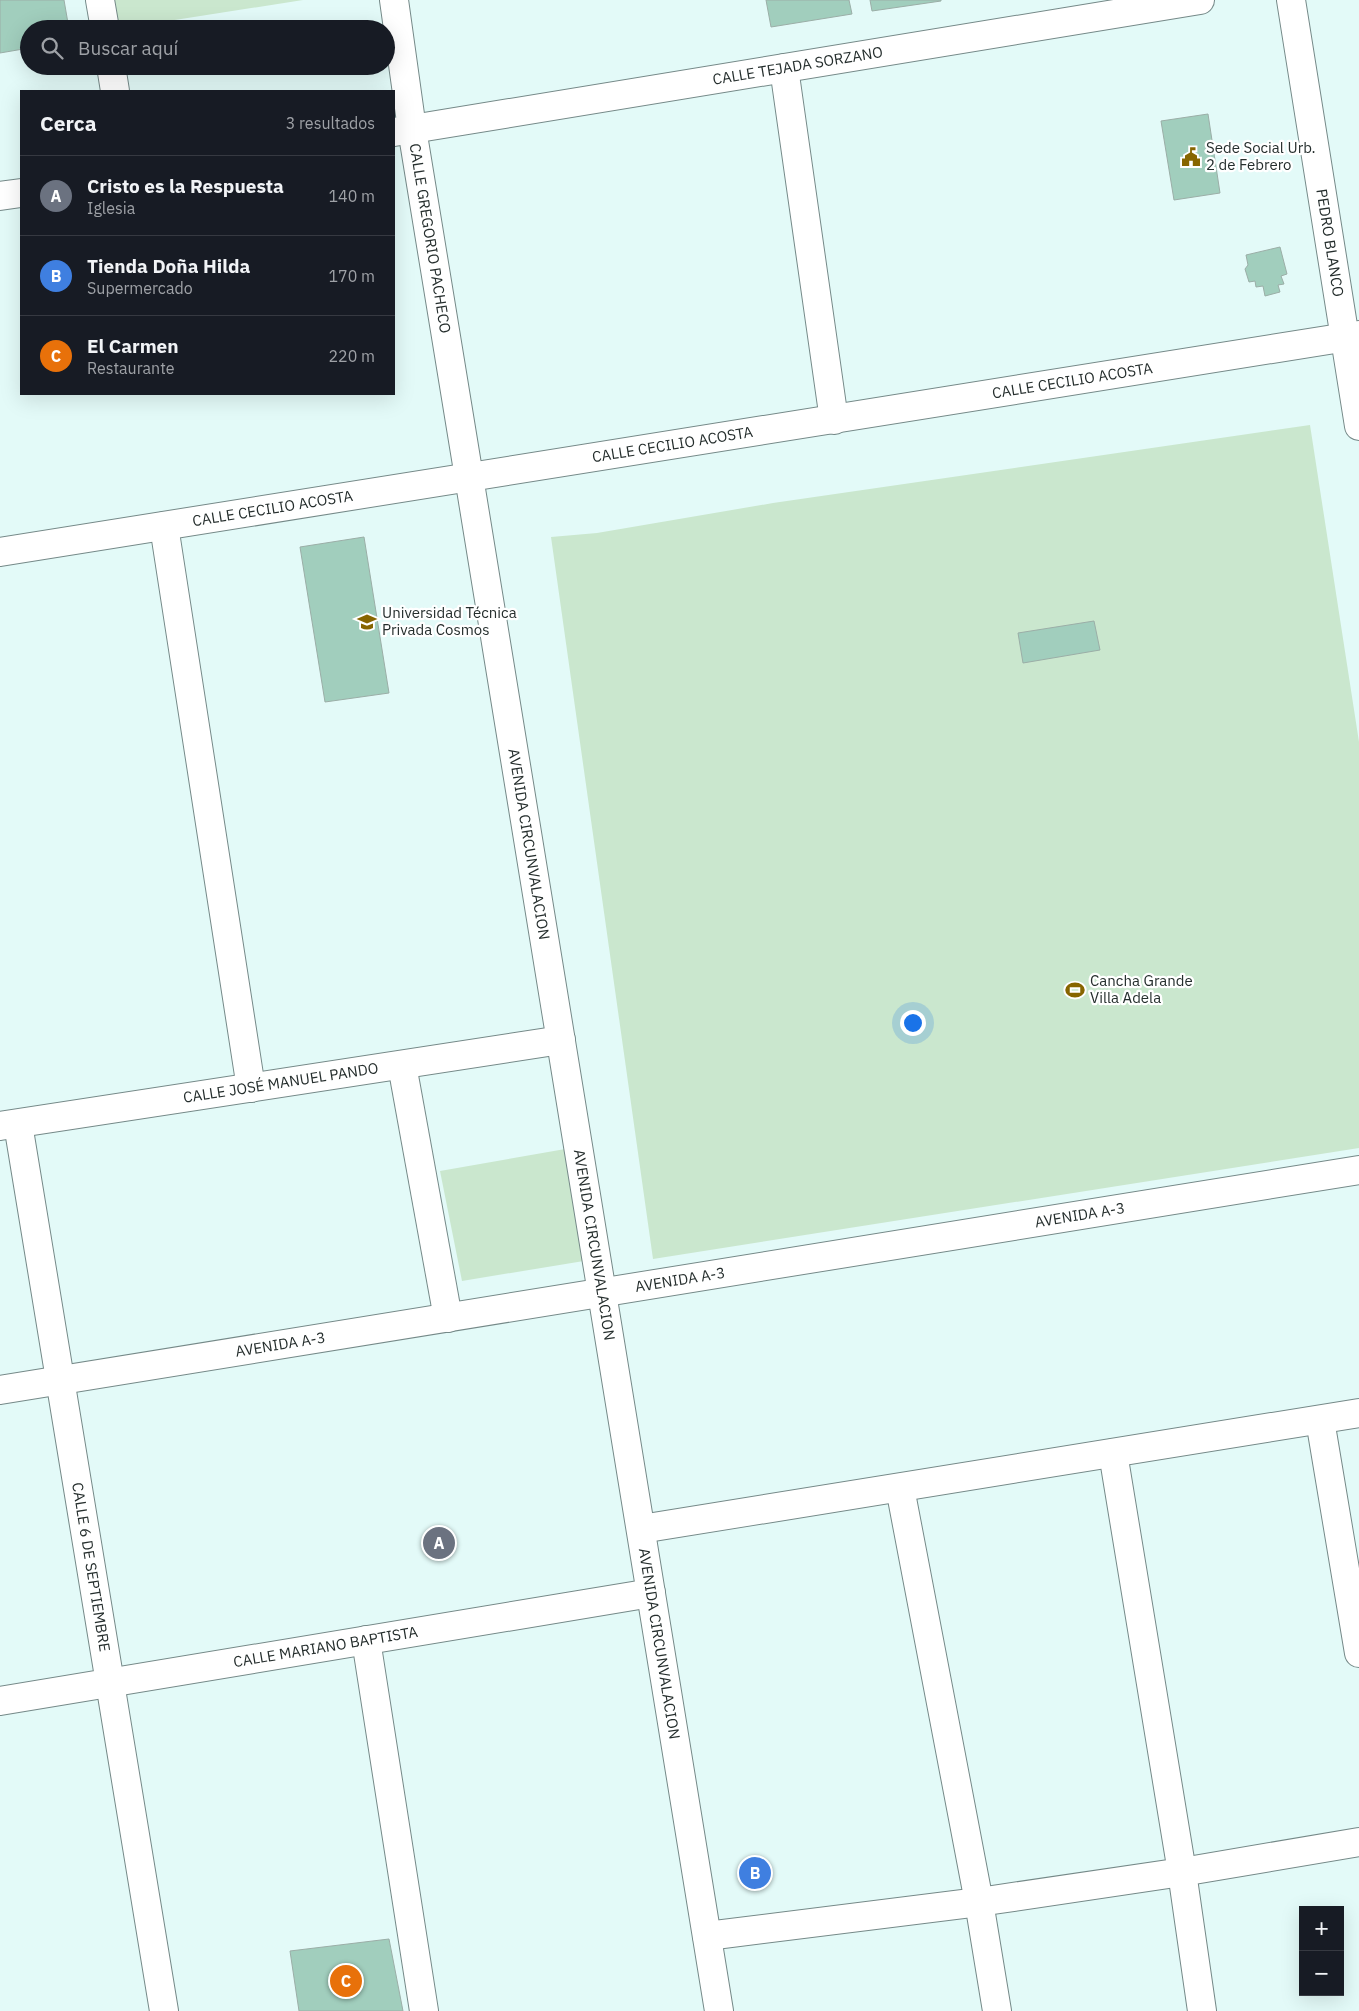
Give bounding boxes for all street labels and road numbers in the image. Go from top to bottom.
street label: CALLE TEJADA SORZANO [711,42,884,89]
street label: CALLE GREGORIO PACHECO [405,142,455,335]
street label: PEDRO BLANCO [1312,187,1348,298]
street label: CALLE CECILIO ACOSTA [991,358,1154,402]
street label: CALLE CECILIO ACOSTA [591,422,754,466]
street label: CALLE CECILIO ACOSTA [191,486,354,530]
street label: AVENIDA CIRCUNVALACION [504,747,554,941]
street label: CALLE JOSÉ MANUEL PANDO [182,1058,380,1107]
street label: AVENIDA CIRCUNVALACION [570,1148,620,1342]
street label: AVENIDA A-3 [1033,1198,1126,1231]
street label: AVENIDA A-3 [634,1263,726,1296]
street label: AVENIDA A-3 [234,1327,327,1361]
street label: CALLE 6 DE SEPTIEMBRE [68,1481,115,1653]
street label: AVENIDA CIRCUNVALACION [635,1547,685,1741]
street label: CALLE MARIANO BAPTISTA [232,1622,420,1671]

